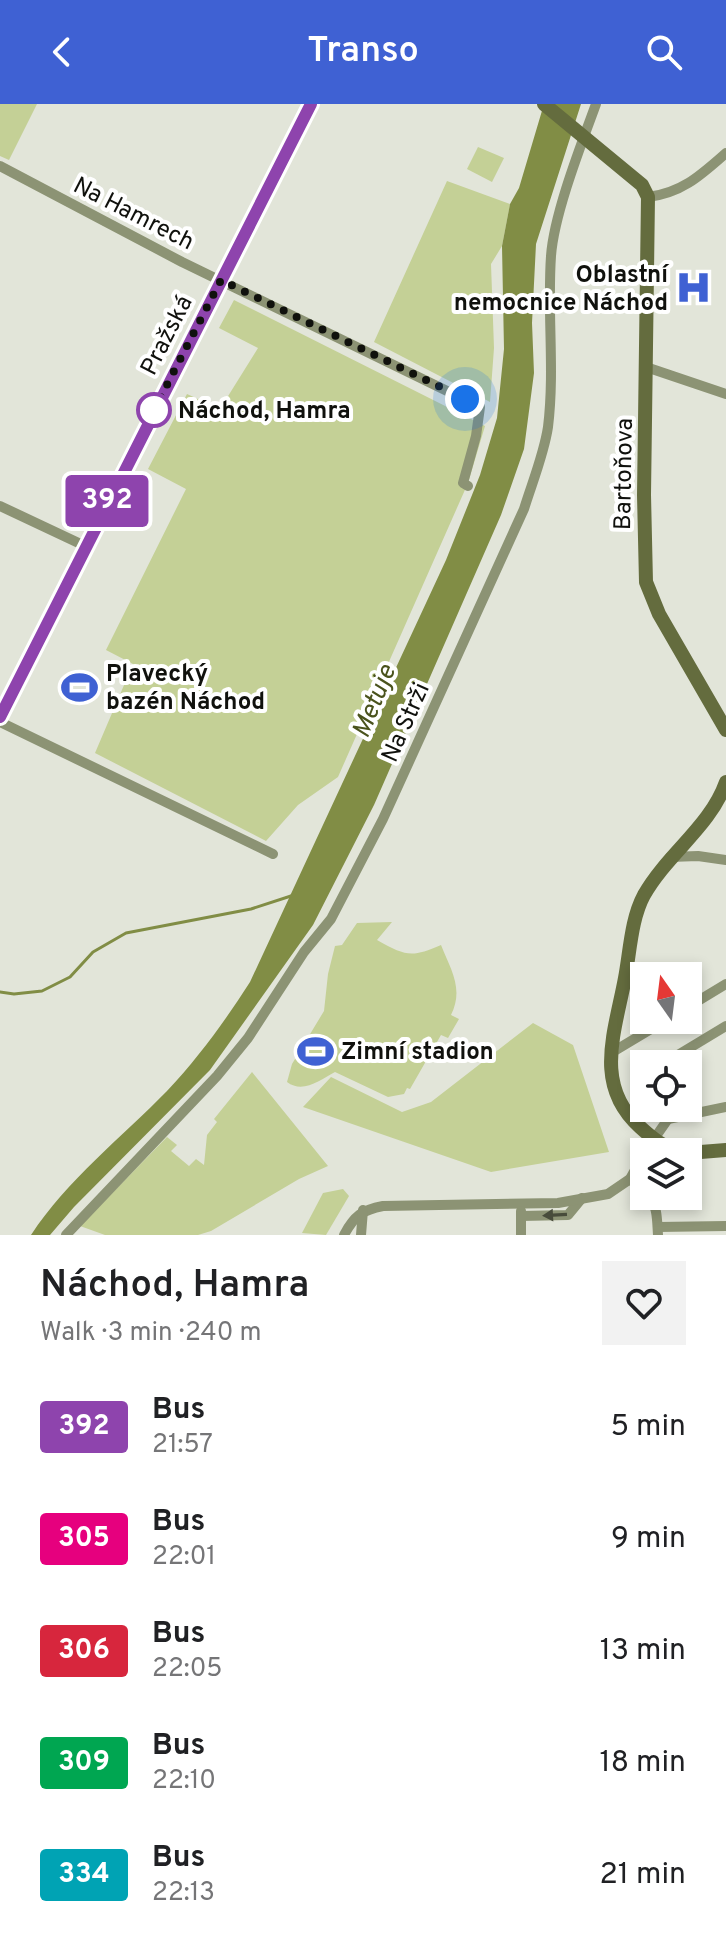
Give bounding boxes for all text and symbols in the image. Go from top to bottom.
text: Transo [307,29,419,75]
icon: back [40,30,84,74]
icon: search [642,30,686,74]
street label: Na Hamrech [68,171,199,258]
place label: Oblastní nemocnice Náchod [454,261,670,319]
hospital icon: Oblastní nemocnice Náchod [675,269,713,307]
street label: Pražská [135,291,201,381]
your location [445,379,485,419]
marker: Náchod, Hamra [137,393,171,427]
place label: Náchod, Hamra [178,397,351,427]
street label: Bartoňova [609,418,641,530]
line badge: 392 [61,475,153,527]
text: 392 [81,483,133,519]
place label: Plavecký bazén Náchod [106,660,265,718]
water label: Metuje [346,660,405,743]
sports icon: Plavecký bazén Náchod [61,668,99,706]
street label: Na Strži [376,678,438,767]
north arrow [630,962,702,1034]
map controls [630,962,702,1210]
sports icon: Zimní stadion [296,1032,334,1070]
place label: Zimní stadion [341,1038,494,1068]
button: locate [630,1050,702,1122]
button: layers [630,1138,702,1210]
one-way arrow [542,1208,567,1221]
button: heart [602,1261,686,1345]
text: Náchod, Hamra [40,1262,309,1311]
text: Walk · 3 min · 240 m [40,1317,262,1350]
text: Bus [152,1392,205,1429]
text: 392 [58,1409,110,1445]
text: 5 min [610,1409,686,1446]
text: 21:57 [152,1429,213,1462]
text: Bus [152,1504,205,1541]
text: 305 [58,1521,110,1557]
text: 9 min [611,1521,686,1558]
text: 22:01 [152,1541,216,1574]
text: Bus [152,1616,205,1653]
text: 306 [58,1633,110,1669]
text: 13 min [600,1633,686,1670]
text: 22:05 [152,1653,223,1686]
text: Bus [152,1728,205,1765]
text: 309 [58,1745,110,1781]
text: 18 min [600,1745,686,1782]
text: 22:10 [152,1765,216,1798]
text: Bus [152,1840,205,1877]
text: 334 [58,1857,110,1893]
text: 21 min [599,1857,686,1894]
text: 22:13 [152,1877,215,1910]

